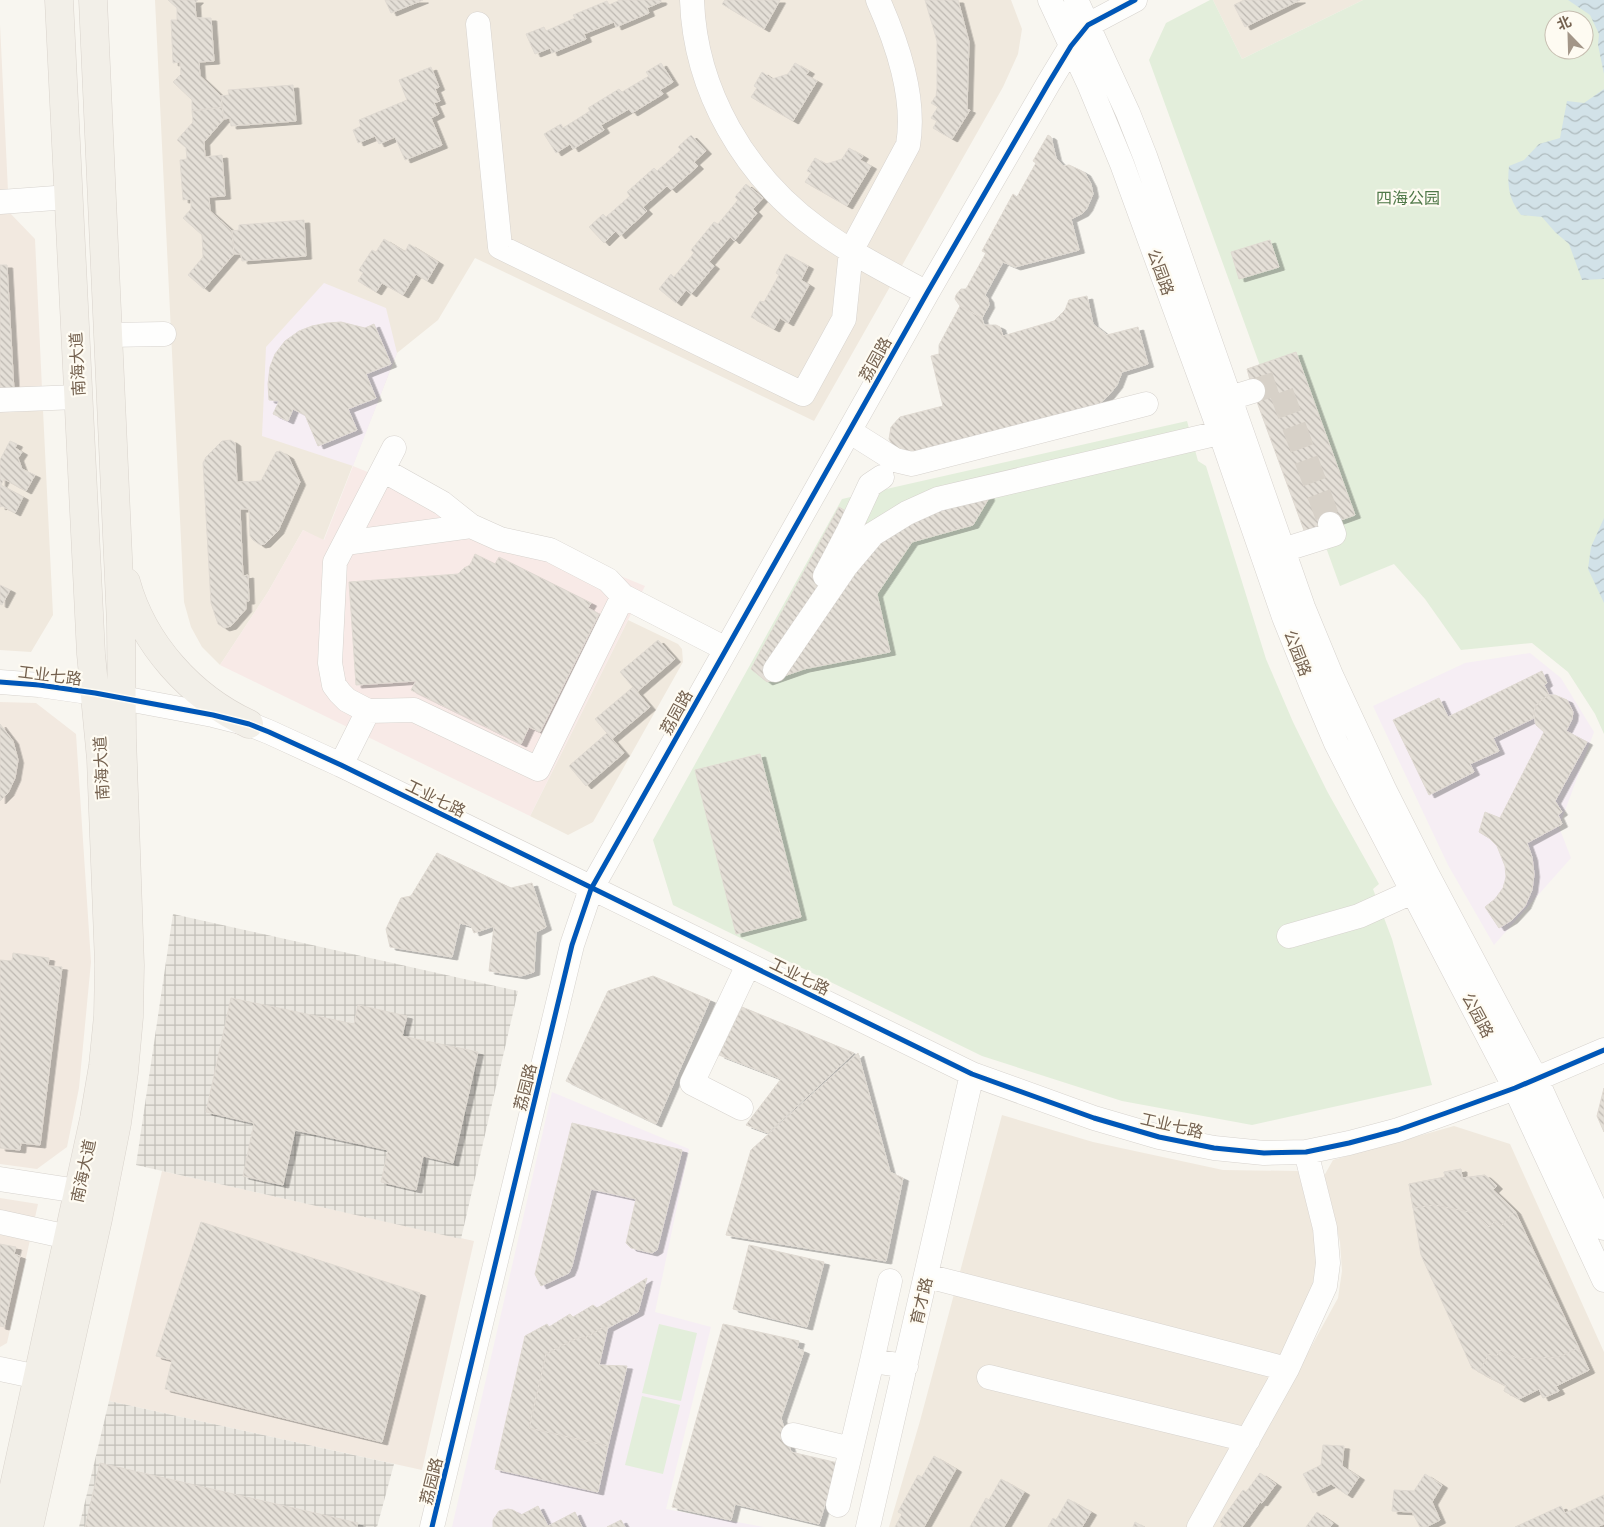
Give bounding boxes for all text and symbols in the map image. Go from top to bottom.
north arrow [1544,10,1594,60]
text: 北 [1554,12,1574,34]
park label: 四海公园 [1376,188,1440,208]
street label: 公园路 [1143,246,1179,298]
street label: 南海大道 [65,332,89,396]
street label: 荔园路 [855,333,895,385]
street label: 公园路 [1280,627,1316,679]
street label: 工业七路 [17,661,83,689]
street label: 荔园路 [656,686,696,738]
street label: 南海大道 [89,736,113,800]
street label: 工业七路 [403,775,469,821]
street label: 工业七路 [767,953,833,999]
street label: 公园路 [1458,989,1498,1041]
street label: 荔园路 [509,1061,541,1113]
street label: 工业七路 [1139,1108,1205,1142]
street label: 南海大道 [67,1138,99,1204]
street label: 育才路 [906,1275,936,1327]
street label: 荔园路 [415,1455,447,1507]

